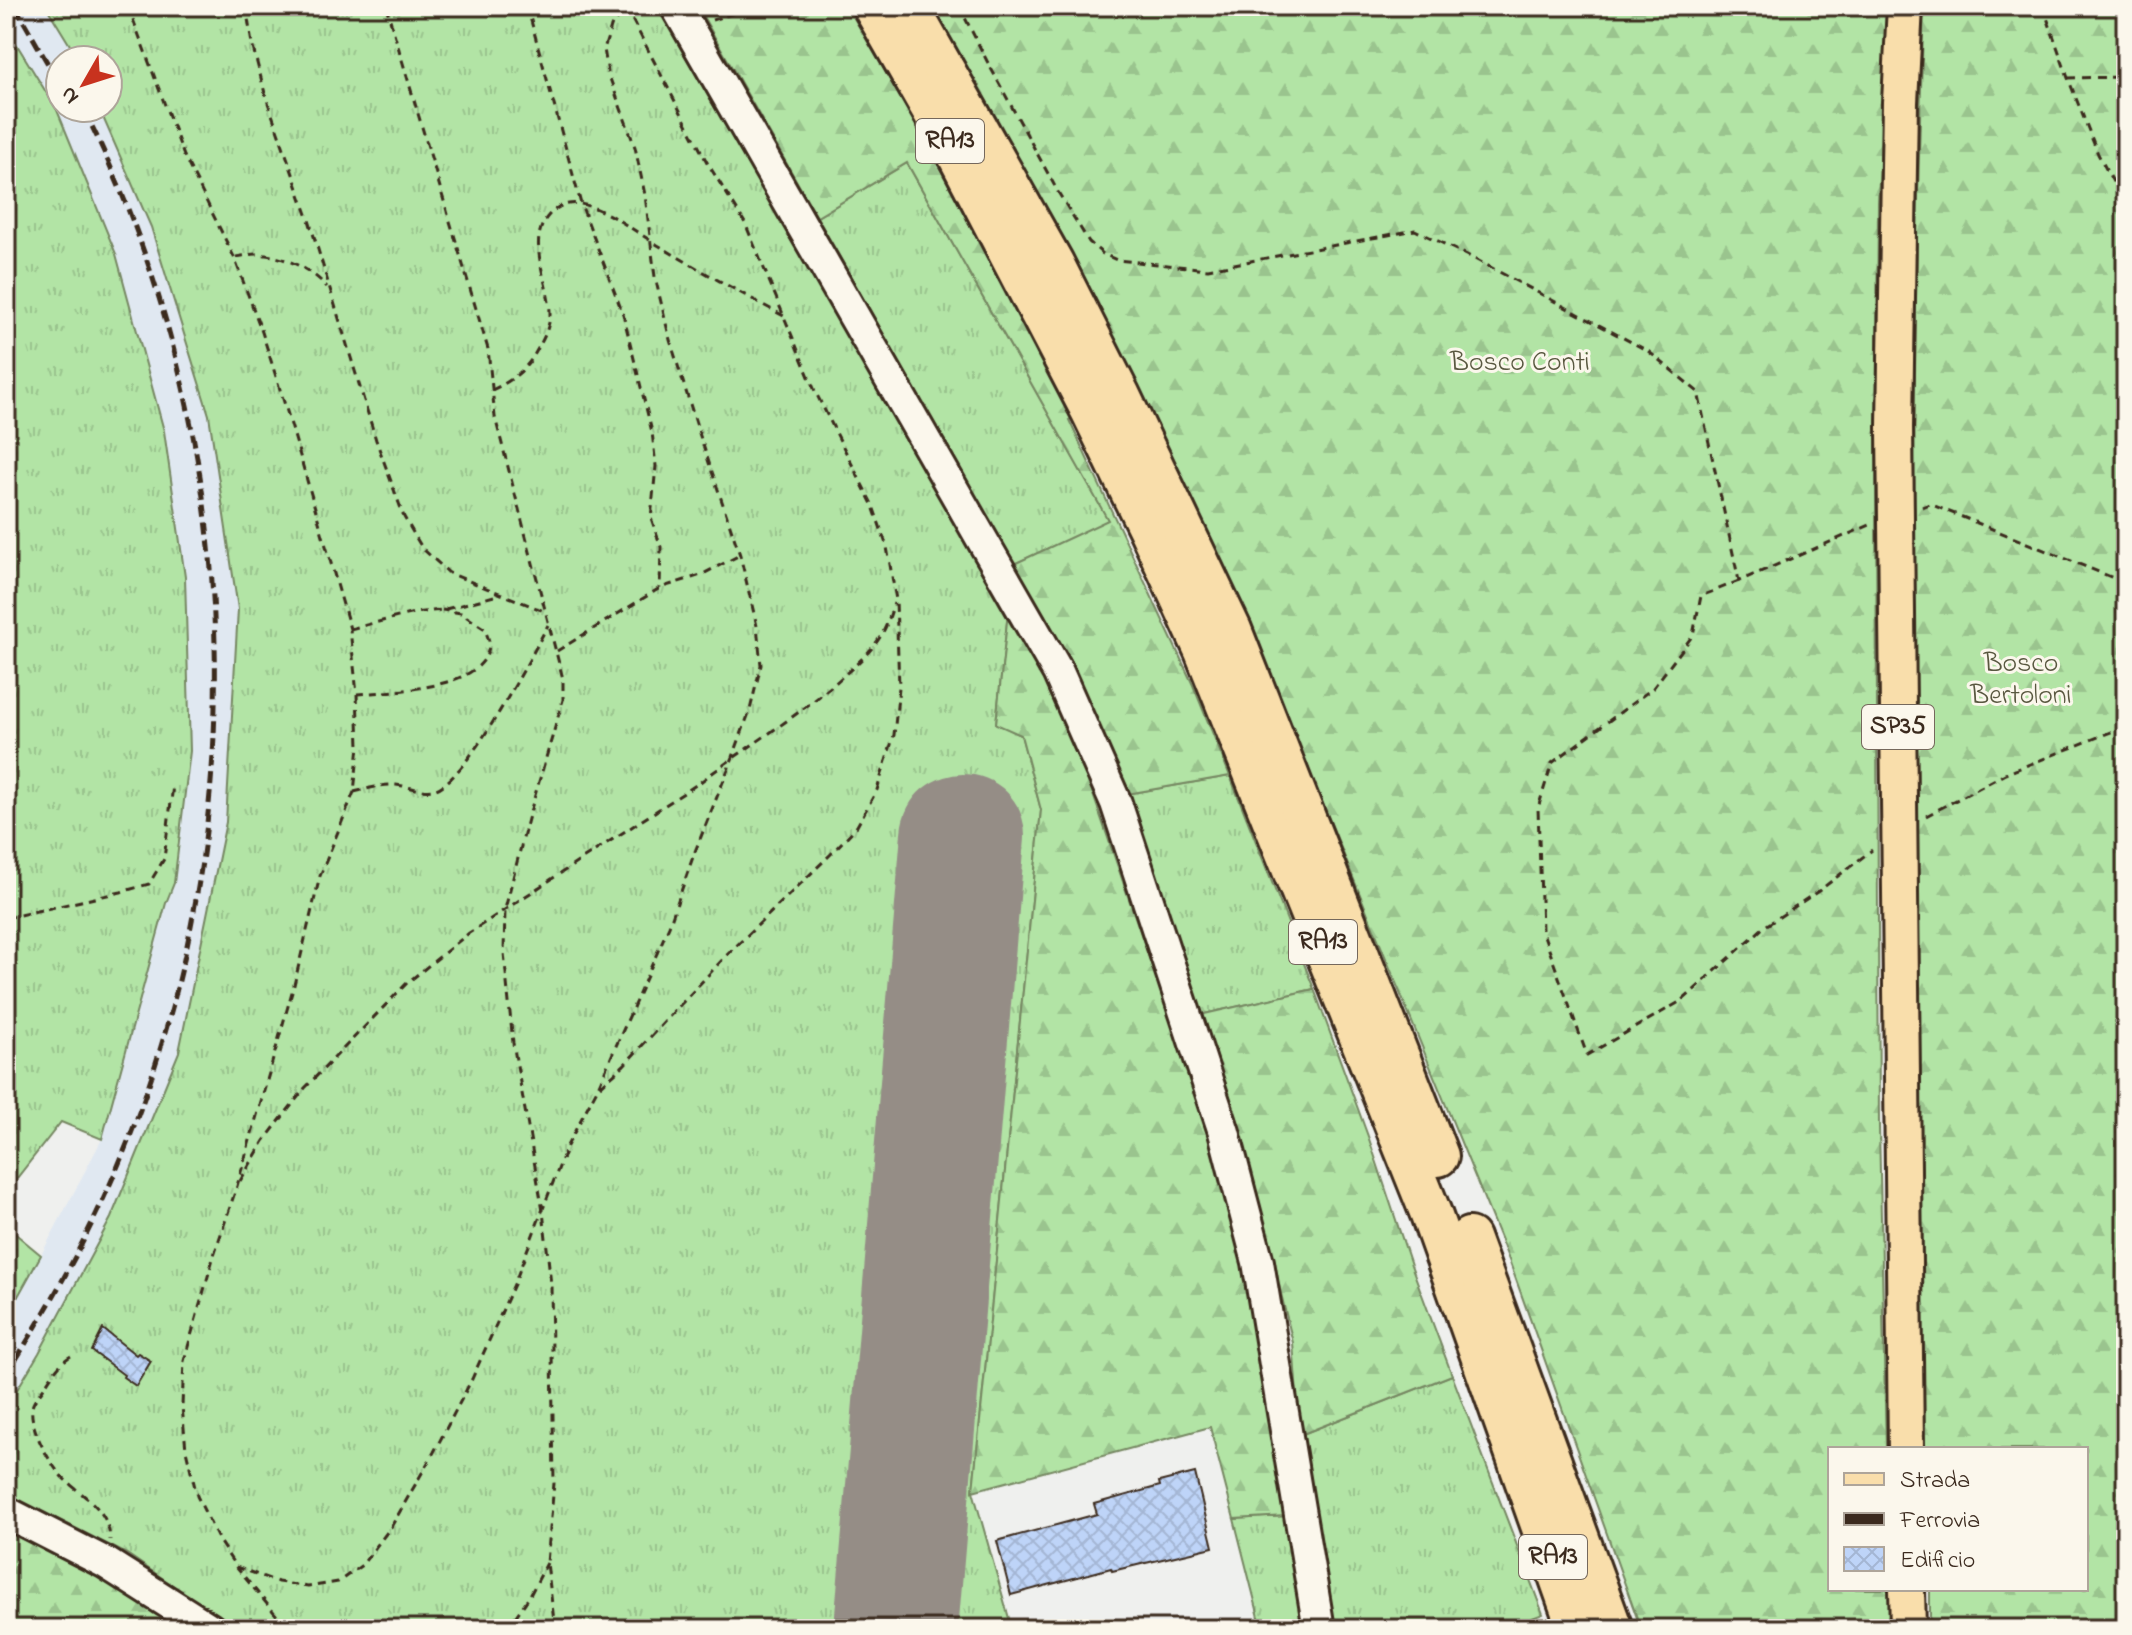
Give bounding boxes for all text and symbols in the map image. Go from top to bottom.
north arrow [44,44,124,124]
text: N [54,79,88,111]
road number: RA13 [916,119,984,163]
park label: Bosco Conti [1449,343,1590,384]
park label: Bosco Bertoloni [1969,644,2072,717]
road number: SP35 [1862,705,1934,749]
road number: RA13 [1289,920,1357,964]
legend [1828,1447,2088,1591]
text: Strada [1900,1464,1970,1499]
text: Ferrovia [1899,1504,1980,1539]
road number: RA13 [1519,1535,1587,1579]
text: Edificio [1900,1544,1975,1579]

